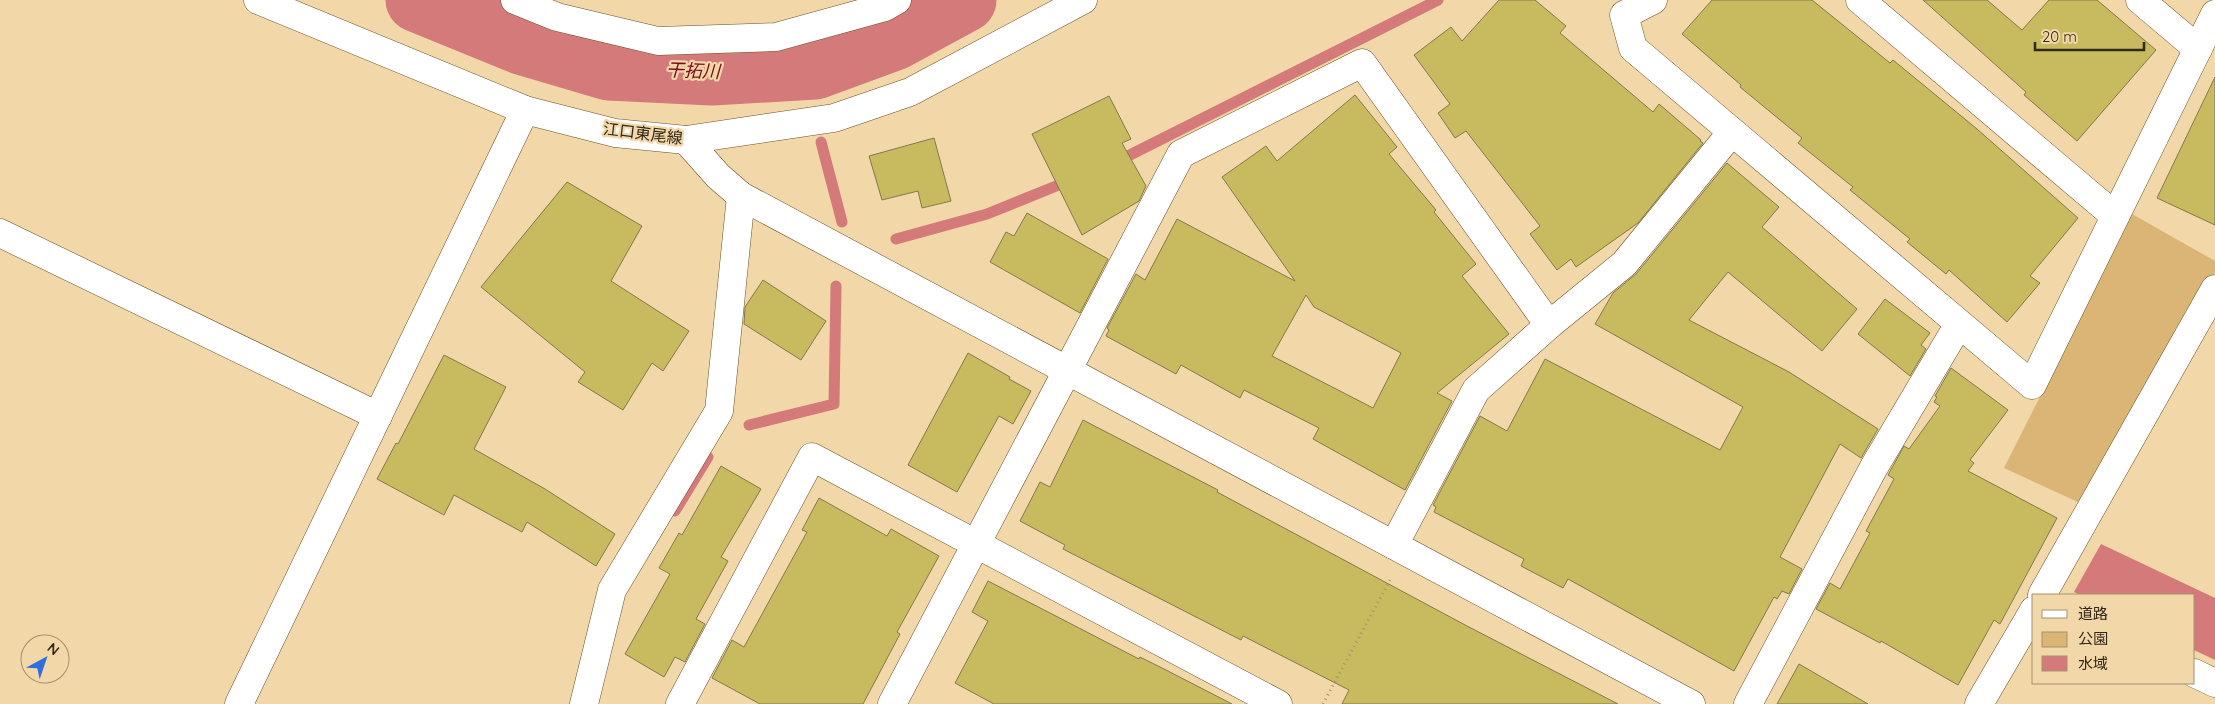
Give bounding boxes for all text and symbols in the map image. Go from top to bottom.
scale bar [2035,20,2144,52]
text: 20 m [2042,27,2077,46]
water label: 干拓川 [666,58,722,83]
street label: 江口東尾線 [602,118,684,148]
legend [2032,594,2195,684]
text: 道路 [2078,604,2108,623]
text: 公園 [2078,629,2108,648]
north arrow [20,634,70,684]
text: N [44,639,63,659]
text: 水域 [2078,654,2108,673]

